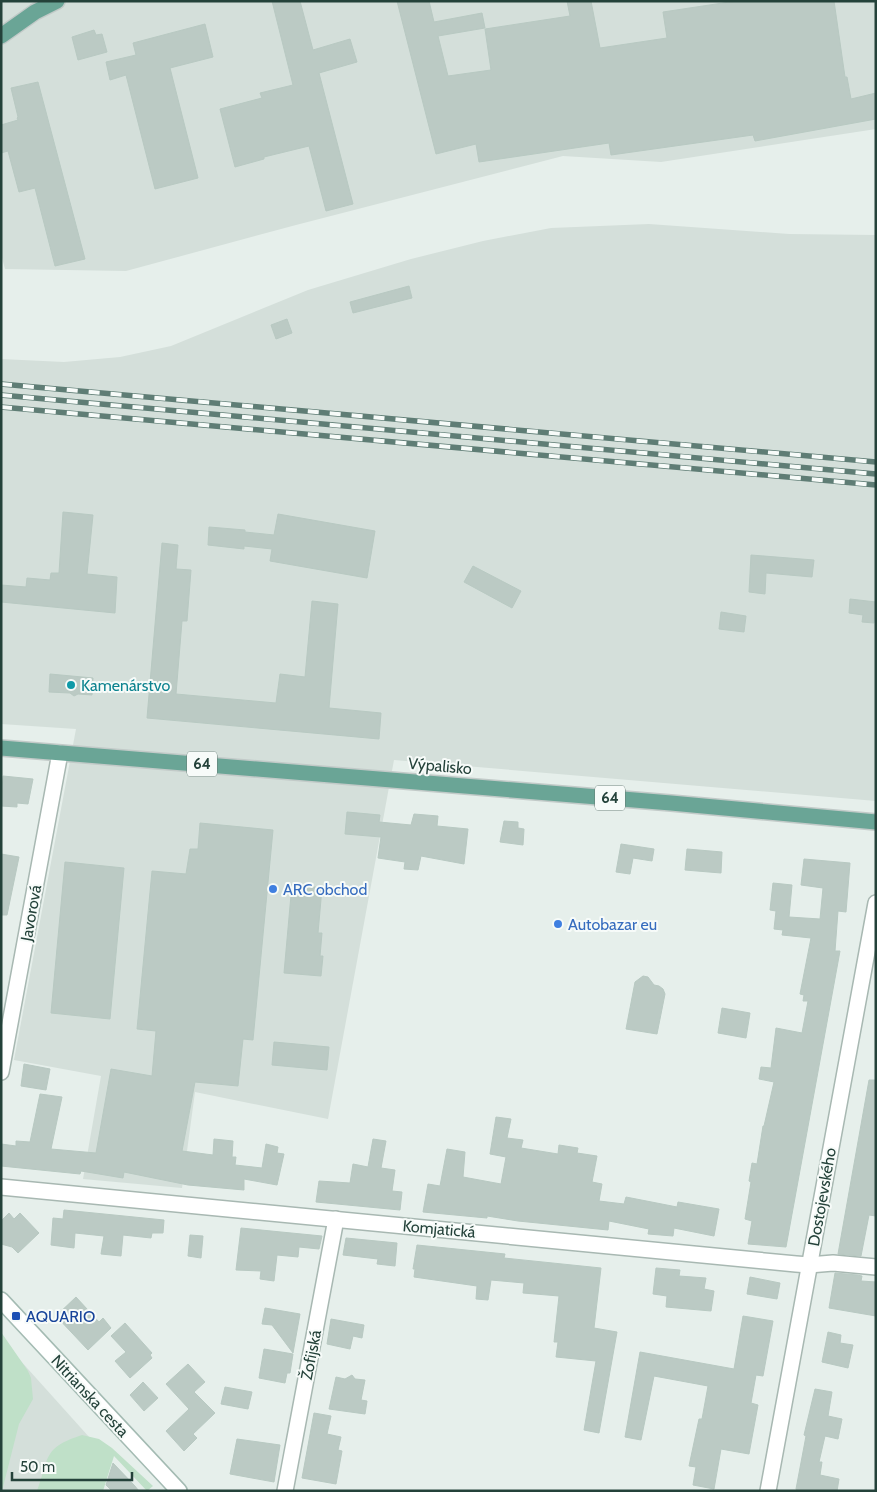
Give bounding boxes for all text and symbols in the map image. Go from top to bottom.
place label: Kamenárstvo [81,676,170,695]
marker: Kamenárstvo [65,679,77,691]
road number: 64 [187,752,217,776]
street label: Výpalisko [407,754,473,778]
road number: 64 [595,786,625,810]
place label: ARC obchod [283,880,367,899]
street label: Javorová [17,883,45,944]
marker: ARC obchod [267,883,279,895]
place label: Autobazar eu [568,915,657,934]
marker: Autobazar eu [552,918,564,930]
street label: Dostojevského [804,1146,840,1248]
street label: Komjatická [402,1216,477,1242]
place label: AQUARIO [26,1307,95,1326]
marker: AQUARIO [10,1310,22,1322]
street label: Žofijská [297,1328,325,1382]
street label: Nitrianska cesta [47,1351,133,1441]
scale bar [12,1450,132,1482]
text: 50 m [20,1458,55,1476]

